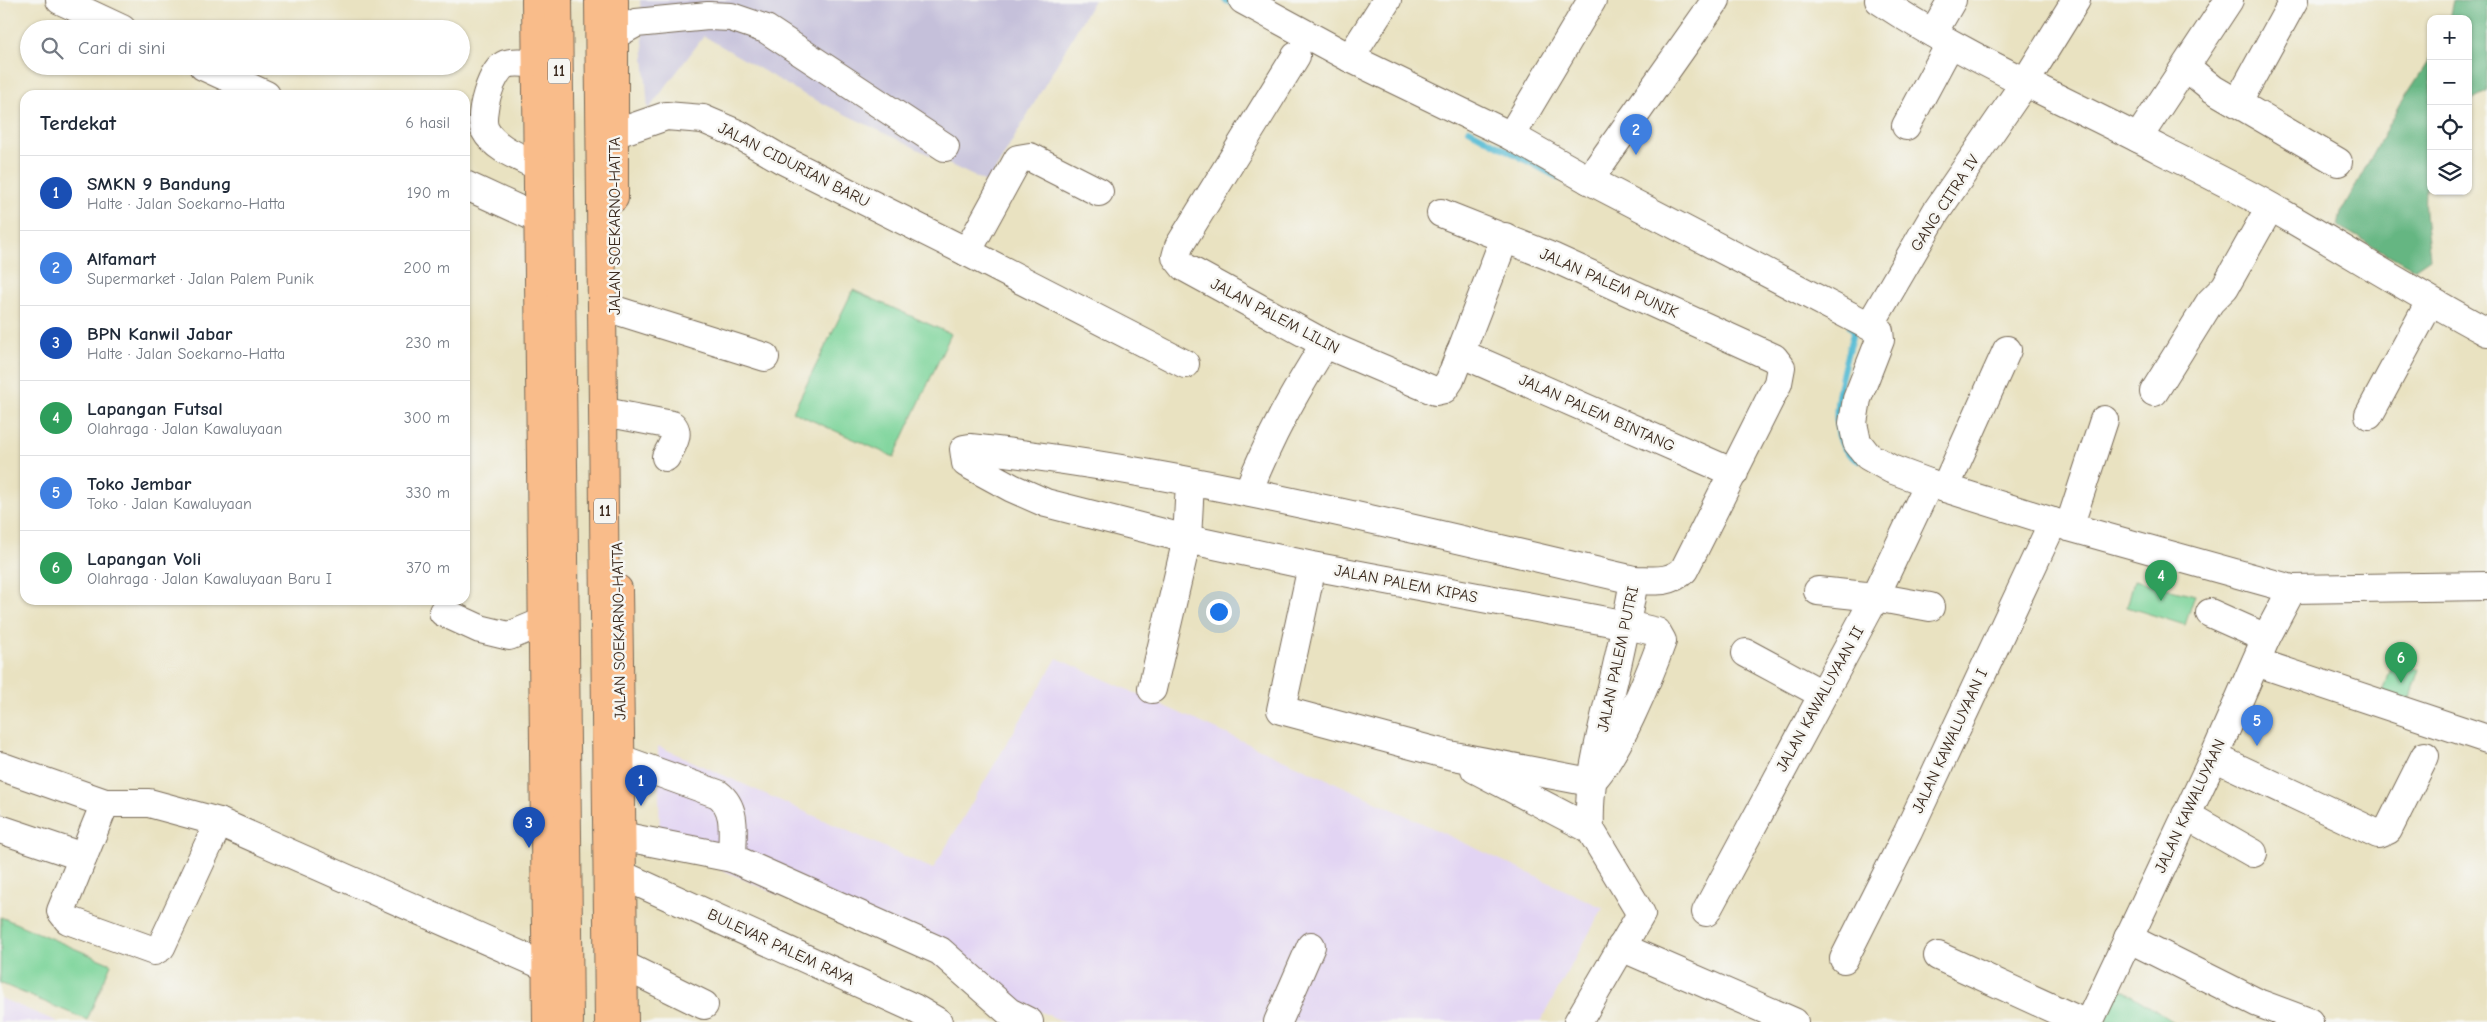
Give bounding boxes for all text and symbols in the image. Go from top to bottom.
map controls [2427,15,2472,195]
button: + [2427,15,2472,60]
search box [20,20,470,75]
icon: search [38,34,66,62]
text: Cari di sini [78,37,165,59]
road number: 11 [548,58,570,84]
button: − [2427,60,2472,105]
button: locate [2427,105,2472,150]
text: Terdekat [40,111,116,135]
text: 6 hasil [405,114,450,132]
pin: 2 [1620,114,1652,155]
street label: JALAN CIDURIAN BARU [715,119,873,211]
street label: JALAN SOEKARNO-HATTA [606,137,624,315]
button: layers [2427,150,2472,195]
street label: GANG CITRA IV [1907,151,1983,255]
text: SMKN 9 Bandung [87,173,231,195]
text: 1 [53,184,59,202]
text: 190 m [407,184,450,202]
text: Halte · Jalan Soekarno-Hatta [87,195,285,213]
street label: JALAN PALEM PUNIK [1537,244,1681,322]
text: Alfamart [87,248,156,270]
text: 2 [52,259,60,277]
text: 200 m [404,259,450,277]
text: Supermarket · Jalan Palem Punik [87,270,314,288]
street label: JALAN PALEM LILIN [1208,275,1342,357]
text: BPN Kanwil Jabar [87,323,232,345]
text: 3 [52,334,60,352]
text: 230 m [405,334,450,352]
text: Halte · Jalan Soekarno-Hatta [87,345,285,363]
street label: JALAN PALEM BINTANG [1516,370,1678,456]
text: Lapangan Futsal [87,398,223,420]
text: 4 [52,409,60,427]
text: 300 m [404,409,450,427]
text: Olahraga · Jalan Kawaluyaan [87,420,282,438]
text: Toko Jembar [87,473,192,495]
text: 5 [52,484,60,502]
text: 330 m [405,484,450,502]
text: Toko · Jalan Kawaluyaan [87,495,252,513]
road number: 11 [594,498,616,524]
street label: JALAN SOEKARNO-HATTA [608,542,630,720]
text: Lapangan Voli [87,548,201,570]
text: 6 [52,559,60,577]
text: 370 m [406,559,450,577]
pin: 4 [2145,560,2177,601]
street label: JALAN PALEM KIPAS [1333,561,1479,607]
text: Olahraga · Jalan Kawaluyaan Baru I [87,570,332,588]
street label: JALAN PALEM PUTRI [1594,585,1642,733]
your location [1206,599,1232,625]
street label: JALAN KAWALUYAAN II [1773,623,1867,775]
pin: 6 [2385,642,2417,683]
street label: JALAN KAWALUYAAN I [1909,666,1991,816]
pin: 5 [2241,705,2273,746]
street label: JALAN KAWALUYAAN [2151,736,2229,876]
pin: 1 [625,765,657,806]
pin: 3 [513,807,545,848]
street label: BULEVAR PALEM RAYA [705,905,857,989]

